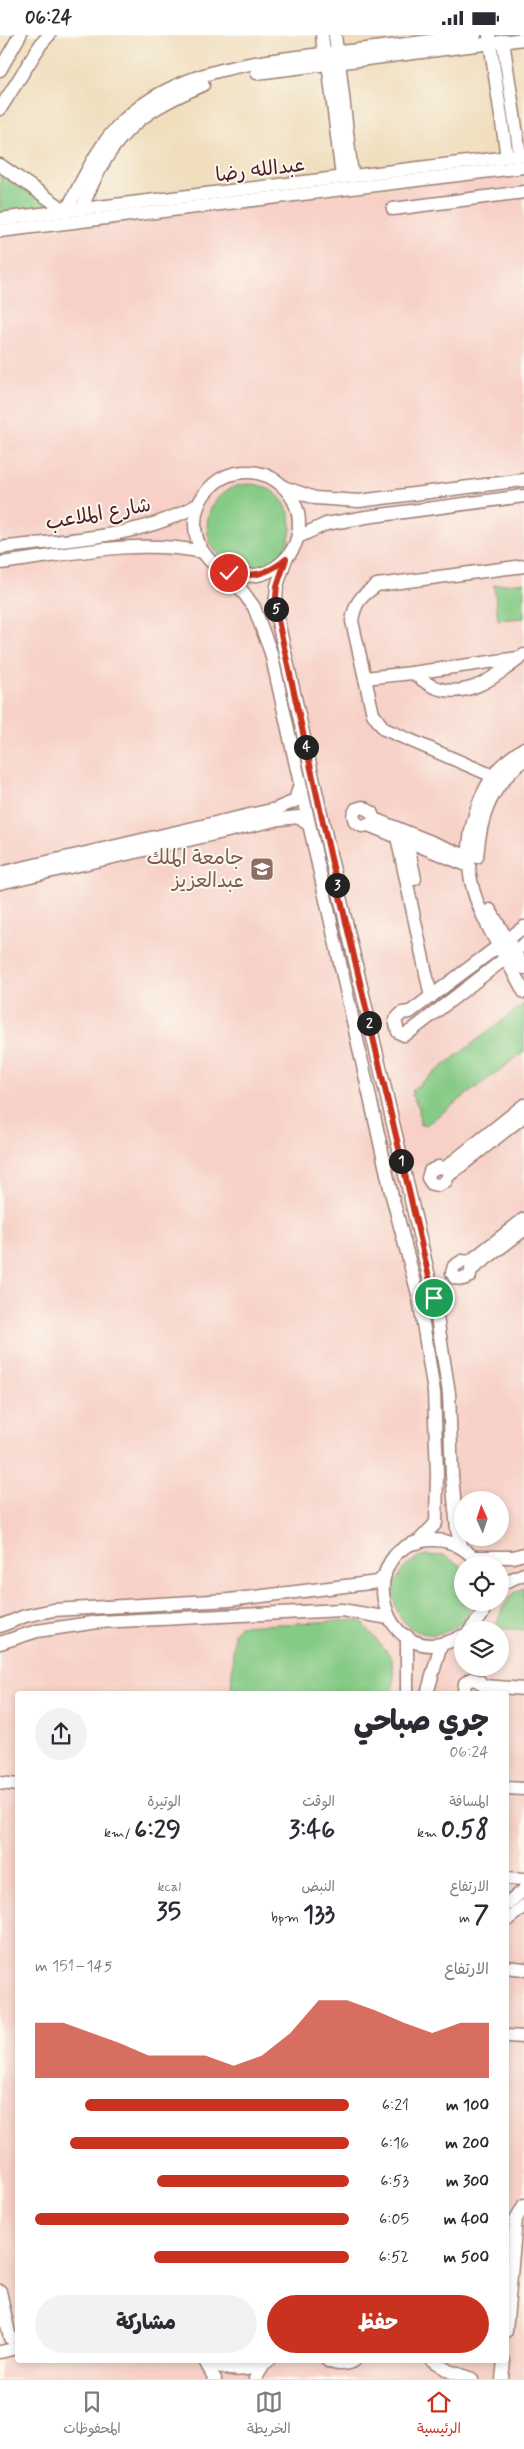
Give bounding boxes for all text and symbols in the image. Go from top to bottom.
text: 06:24 [25,5,72,30]
street label: عبدالله رضا [214,152,306,189]
street label: شارع الملاعب [43,492,153,537]
pin [208,552,250,594]
icon: check [215,559,243,587]
pin: 5 [264,597,288,621]
text: 5 [272,600,281,618]
pin: 4 [294,735,318,759]
text: 4 [302,738,311,756]
place label: جامعة الملك عبدالعزيز [146,845,244,895]
school or university icon: جامعة الملك عبدالعزيز [249,856,275,882]
pin: 3 [324,873,350,897]
text: 3 [334,876,341,894]
pin: 2 [356,1011,382,1035]
text: 2 [366,1014,373,1032]
pin: 1 [388,1149,414,1173]
text: 1 [398,1152,405,1170]
pin [413,1277,455,1319]
icon: arrive [420,1284,448,1312]
north arrow [454,1491,509,1546]
map controls [454,1491,509,1676]
button: locate [454,1556,509,1611]
button: layers [454,1621,509,1676]
text: جري صباحي [354,1704,489,1741]
button: share [35,1708,87,1760]
text: 06:24 [449,1742,489,1763]
text: الوتيرة [147,1793,181,1811]
text: الوقت [302,1793,335,1811]
text: المسافة [449,1793,489,1811]
text: 6:29 [134,1814,181,1847]
text: 3:46 [289,1814,335,1847]
text: 0.58 [441,1814,489,1847]
text: /km [104,1824,134,1842]
text: km [417,1824,441,1842]
text: kcal [157,1878,181,1896]
text: النبض [302,1878,335,1896]
text: الارتفاع [450,1878,489,1896]
text: 35 [156,1896,181,1929]
text: 133 [303,1899,335,1932]
text: 7 [474,1899,489,1932]
text: bpm [271,1909,303,1927]
text: m [459,1909,474,1927]
text: 145–151 m [35,1956,112,1977]
text: الارتفاع [444,1959,489,1980]
text: 6:21 [382,2095,409,2116]
text: 100 m [446,2095,489,2116]
text: 6:16 [381,2133,409,2154]
text: 200 m [445,2133,489,2154]
text: 6:53 [380,2171,409,2192]
text: 300 m [446,2171,489,2192]
text: 6:05 [379,2209,409,2230]
text: 400 m [444,2209,489,2230]
text: 6:52 [378,2247,409,2268]
text: 500 m [444,2247,489,2268]
button: مشاركة [35,2295,257,2353]
button: حفظ [267,2295,489,2353]
tab: المحفوظات [63,2388,121,2441]
tab: الخريطة [247,2388,291,2441]
tab: الرئيسية [417,2388,461,2441]

